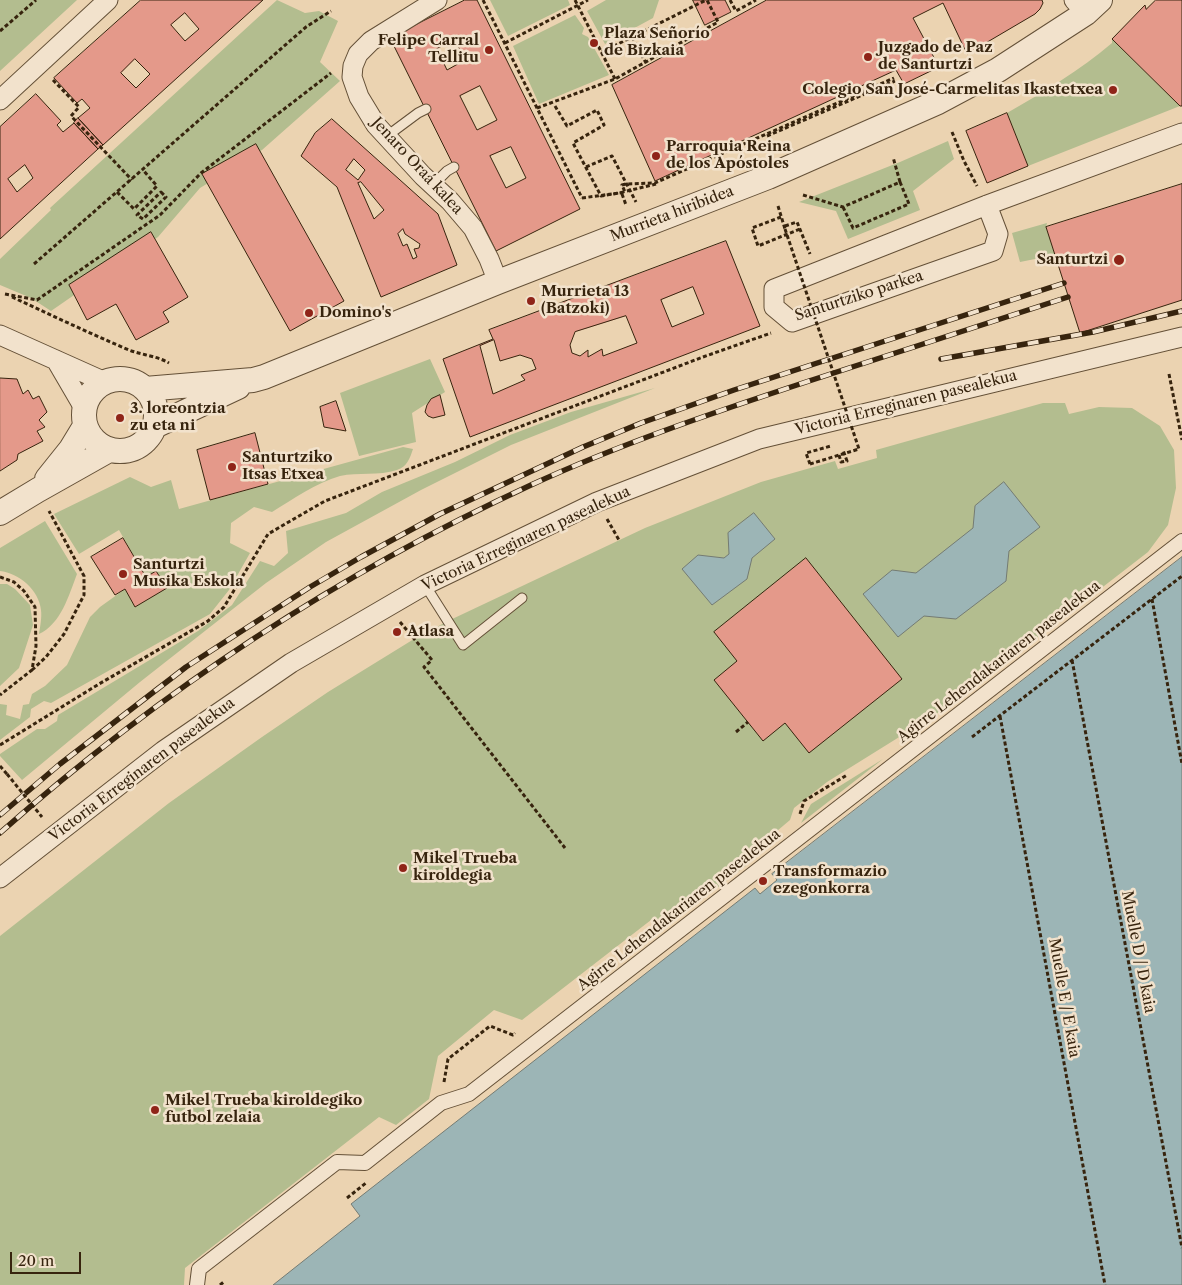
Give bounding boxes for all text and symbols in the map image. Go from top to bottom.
place label: Plaza Señorío de Bizkaia [604,25,710,60]
place label: Felipe Carral Tellitu [378,32,479,67]
marker: Plaza Señorío de Bizkaia [588,37,600,49]
place label: Juzgado de Paz de Santurtzi [878,39,993,74]
marker: Felipe Carral Tellitu [483,44,495,56]
marker: Juzgado de Paz de Santurtzi [862,51,874,63]
place label: Colegio San José-Carmelitas Ikastetxea [802,81,1103,99]
marker: Colegio San José-Carmelitas Ikastetxea [1107,84,1119,96]
street label: Jenaro Oraá kalea [368,114,466,218]
place label: Parroquia Reina de los Apóstoles [666,138,791,173]
marker: Parroquia Reina de los Apóstoles [650,150,662,162]
street label: Murrieta hiribidea [608,182,736,246]
place label: Santurtzi [1036,251,1108,269]
marker: Santurtzi [1112,253,1126,267]
street label: Santurtziko parkea [793,267,925,325]
place label: Murrieta 13 (Batzoki) [541,283,629,318]
marker: Murrieta 13 (Batzoki) [525,295,537,307]
place label: Domino's [319,304,392,322]
marker: Domino's [303,307,315,319]
street label: Victoria Erreginaren pasealekua [793,367,1019,439]
place label: 3. loreontzia zu eta ni [130,400,226,435]
marker: 3. loreontzia zu eta ni [114,412,126,424]
place label: Santurtziko Itsas Etxea [242,449,333,484]
marker: Santurtziko Itsas Etxea [226,461,238,473]
street label: Victoria Erreginaren pasealekua [419,483,633,595]
place label: Santurtzi Musika Eskola [133,556,244,591]
marker: Santurtzi Musika Eskola [117,568,129,580]
street label: Agirre Lehendakariaren pasealekua [894,577,1104,747]
place label: Atlasa [407,623,454,641]
marker: Atlasa [391,626,403,638]
street label: Victoria Erreginaren pasealekua [46,694,238,846]
street label: Agirre Lehendakariaren pasealekua [574,825,784,995]
place label: Mikel Trueba kiroldegia [413,850,517,885]
marker: Mikel Trueba kiroldegia [397,862,409,874]
place label: Transformazio ezegonkorra [773,863,887,898]
marker: Transformazio ezegonkorra [757,875,769,887]
street label: Muelle D / D kaia [1117,889,1159,1015]
street label: Muelle E / E kaia [1045,937,1083,1059]
place label: Mikel Trueba kiroldegiko futbol zelaia [165,1092,362,1127]
marker: Mikel Trueba kiroldegiko futbol zelaia [149,1104,161,1116]
scale bar [12,1242,84,1274]
text: 20 m [18,1251,54,1270]

